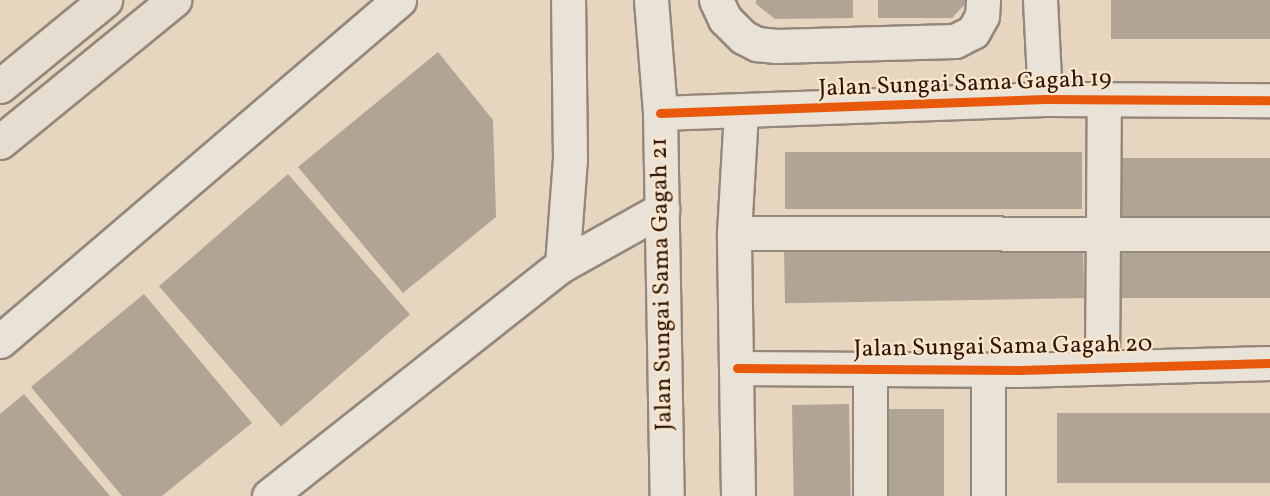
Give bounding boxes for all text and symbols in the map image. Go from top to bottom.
street label: Jalan Sungai Sama Gagah 19 [818,65,1112,105]
street label: Jalan Sungai Sama Gagah 21 [646,137,680,431]
street label: Jalan Sungai Sama Gagah 20 [854,331,1152,365]

